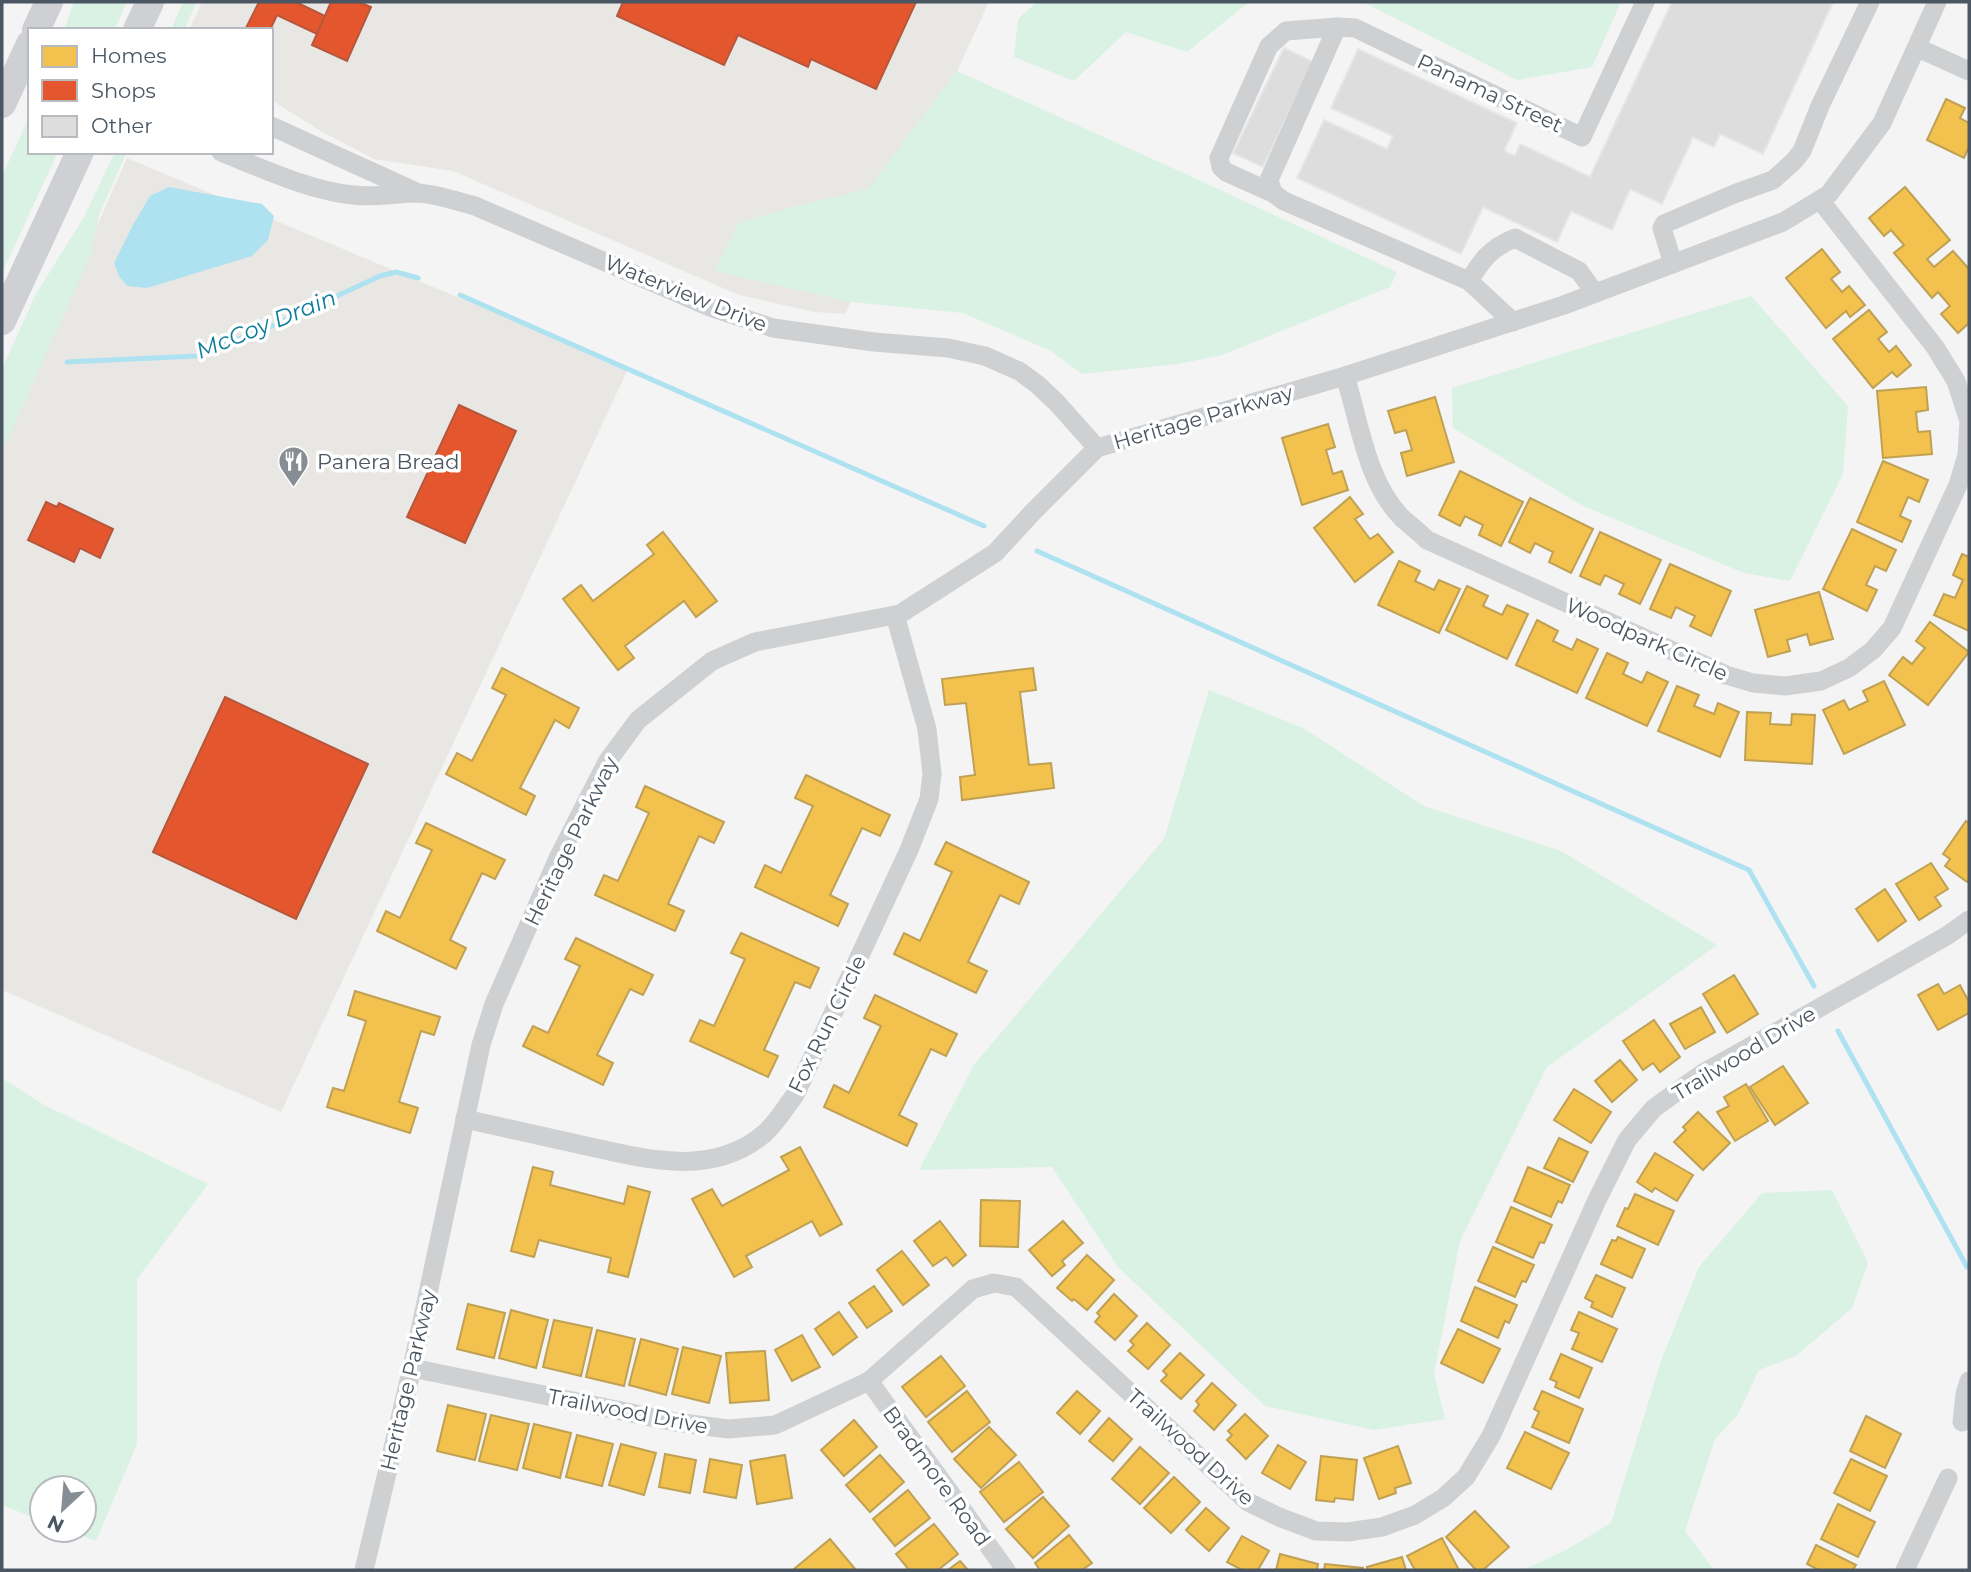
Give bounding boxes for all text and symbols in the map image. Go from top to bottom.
legend [28,28,273,154]
text: Homes [91,43,166,68]
street label: Panama Street [1413,48,1567,138]
text: Shops [91,78,156,103]
text: Other [91,113,153,138]
street label: Waterview Drive [601,249,771,337]
water label: McCoy Drain [192,283,340,365]
street label: Heritage Parkway [1110,379,1296,455]
restaurant icon: Panera Bread [277,444,311,488]
place label: Panera Bread [317,449,459,474]
street label: Woodpark Circle [1562,592,1732,686]
street label: Heritage Parkway [519,752,623,930]
street label: Fox Run Circle [783,951,871,1097]
street label: Trailwood Drive [1668,1001,1820,1105]
street label: Heritage Parkway [375,1286,441,1473]
street label: Trailwood Drive [546,1383,710,1439]
street label: Trailwood Drive [1122,1383,1260,1511]
street label: Bradmore Road [878,1401,996,1551]
north arrow [28,1474,98,1544]
text: N [44,1510,68,1538]

